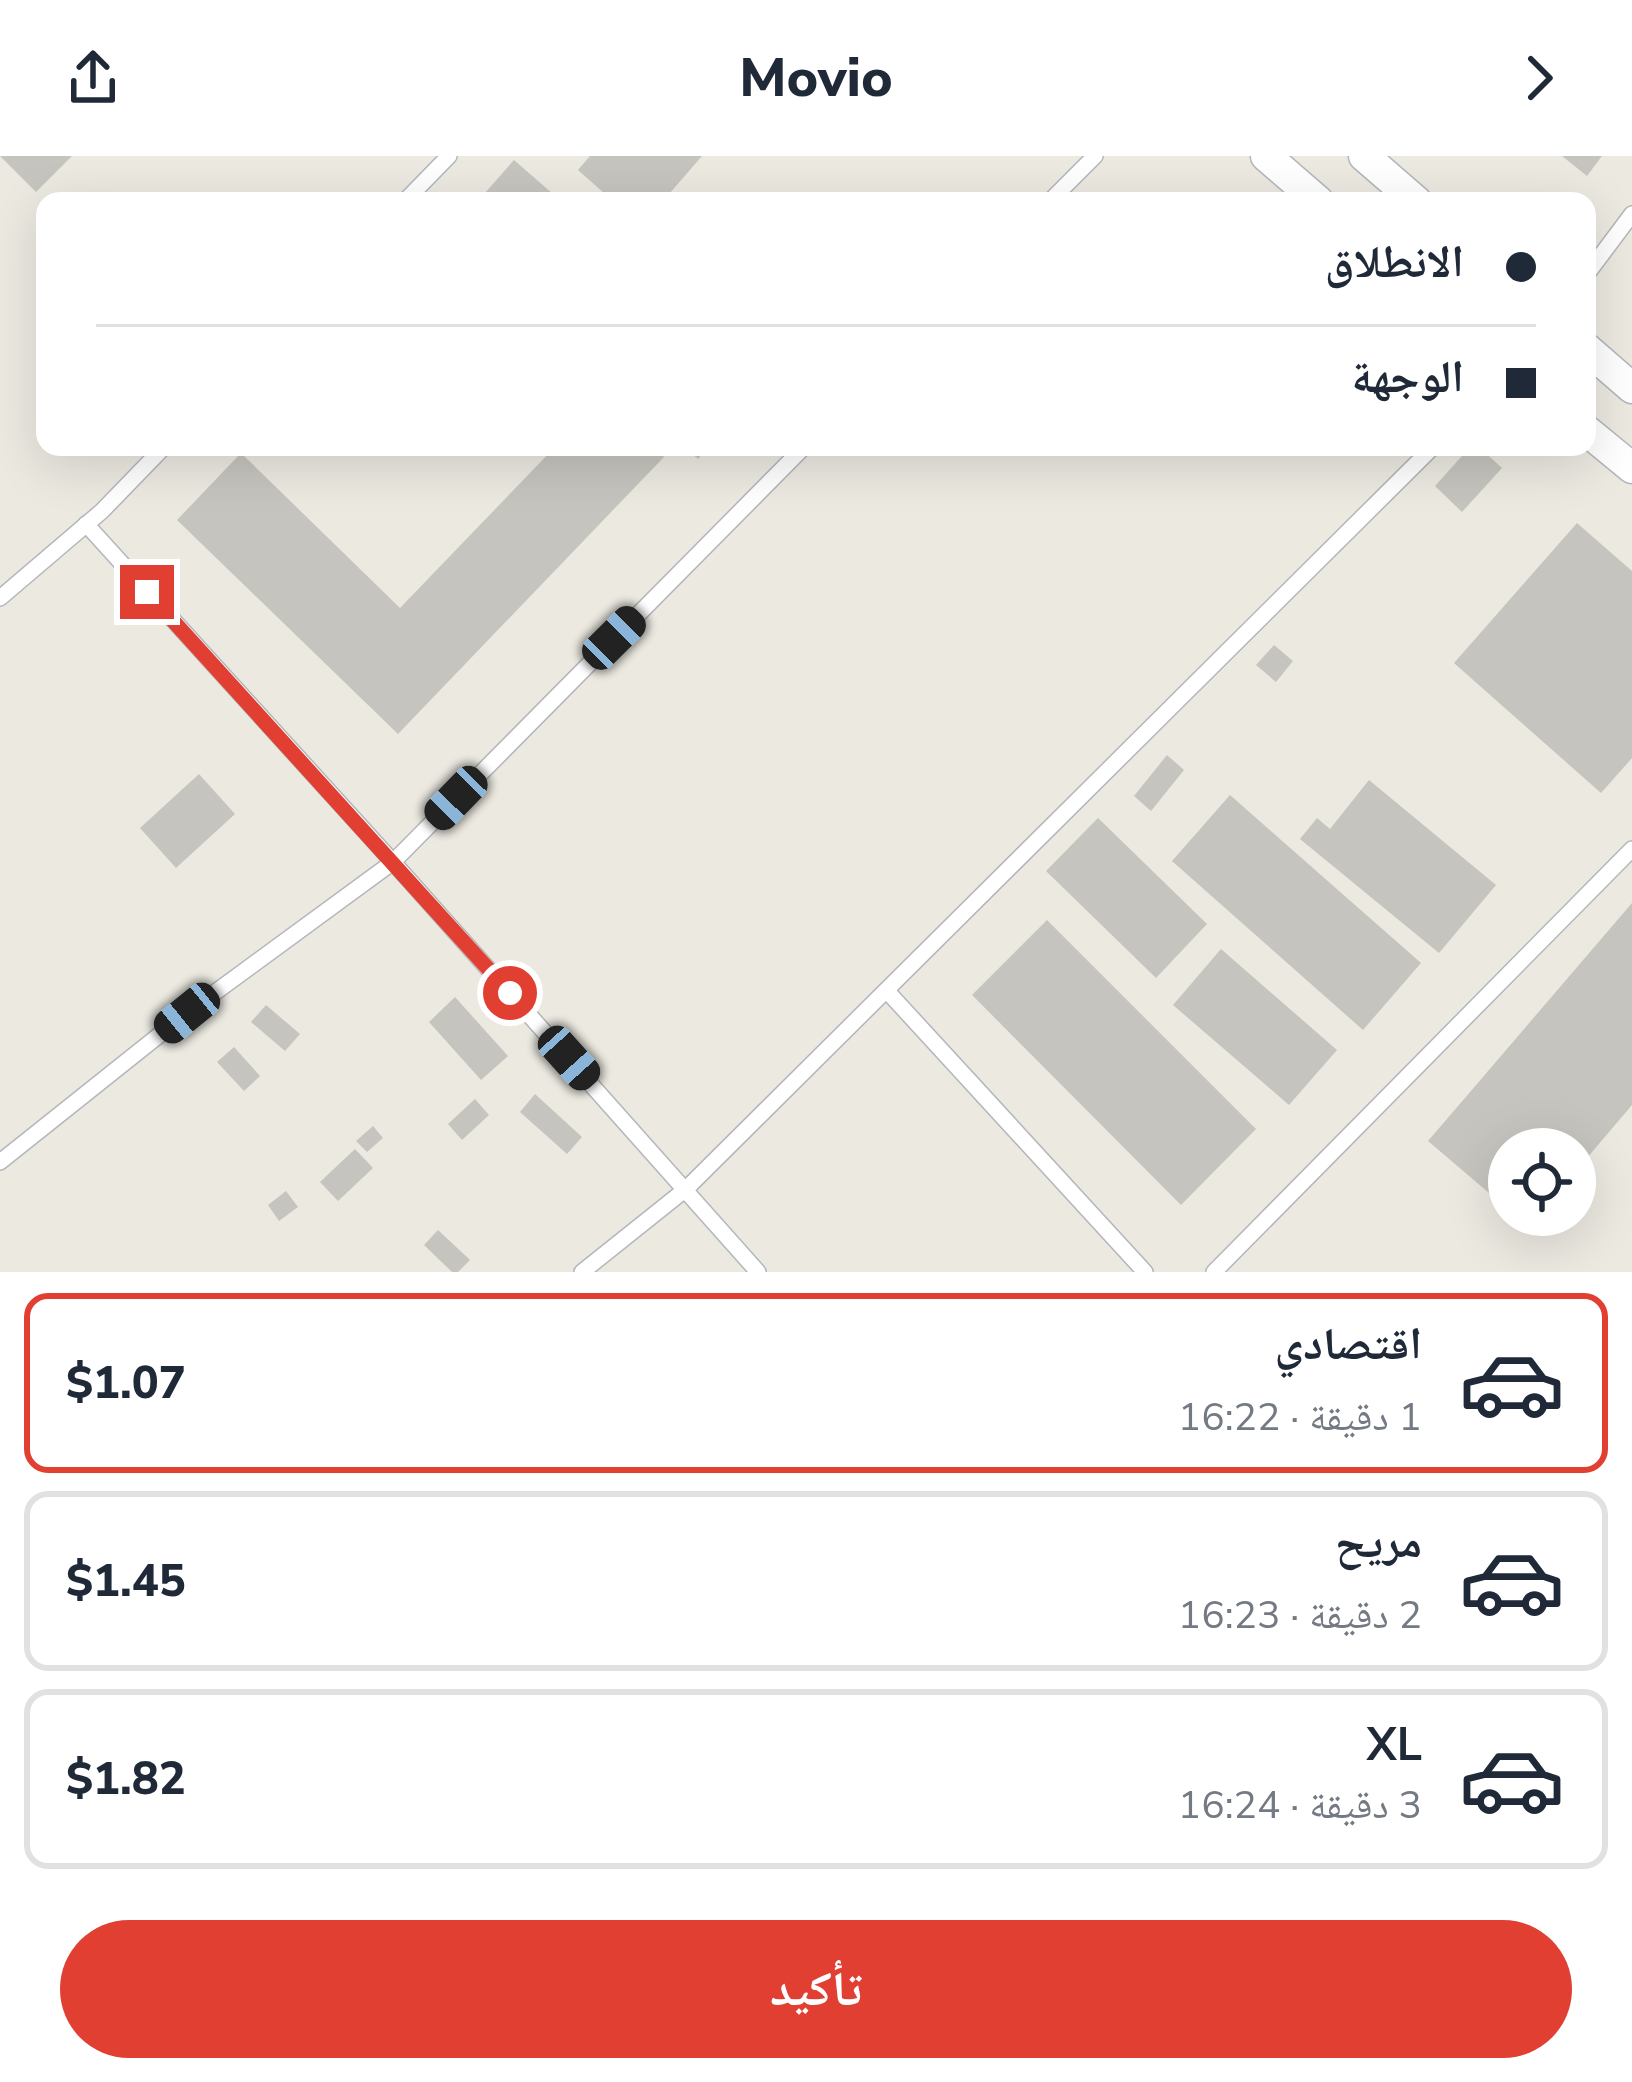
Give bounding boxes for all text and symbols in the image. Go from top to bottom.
text: Movio [739,41,893,115]
icon: share [60,45,126,111]
icon: forward [1506,45,1572,111]
text: الانطلاق [1325,232,1464,293]
text: الوجهة [1351,347,1464,408]
route end [120,565,174,619]
car [576,600,652,676]
car [418,760,494,836]
route start [483,966,537,1020]
car [148,976,226,1050]
car [532,1019,606,1097]
map controls [1488,1128,1596,1236]
button: locate [1488,1128,1596,1236]
text: اقتصادي [1275,1314,1422,1375]
icon: car [1458,1329,1566,1437]
text: $1.07 [66,1353,186,1414]
text: 1 دقيقة · 16:22 [1178,1391,1422,1444]
text: مريح [1335,1512,1422,1573]
icon: car [1458,1527,1566,1635]
text: $1.45 [66,1551,186,1612]
text: 2 دقيقة · 16:23 [1178,1589,1422,1642]
text: XL [1366,1715,1422,1776]
icon: car [1458,1725,1566,1833]
text: $1.82 [66,1749,186,1810]
text: 3 دقيقة · 16:24 [1178,1779,1422,1832]
button: تأكيد [60,1920,1572,2058]

